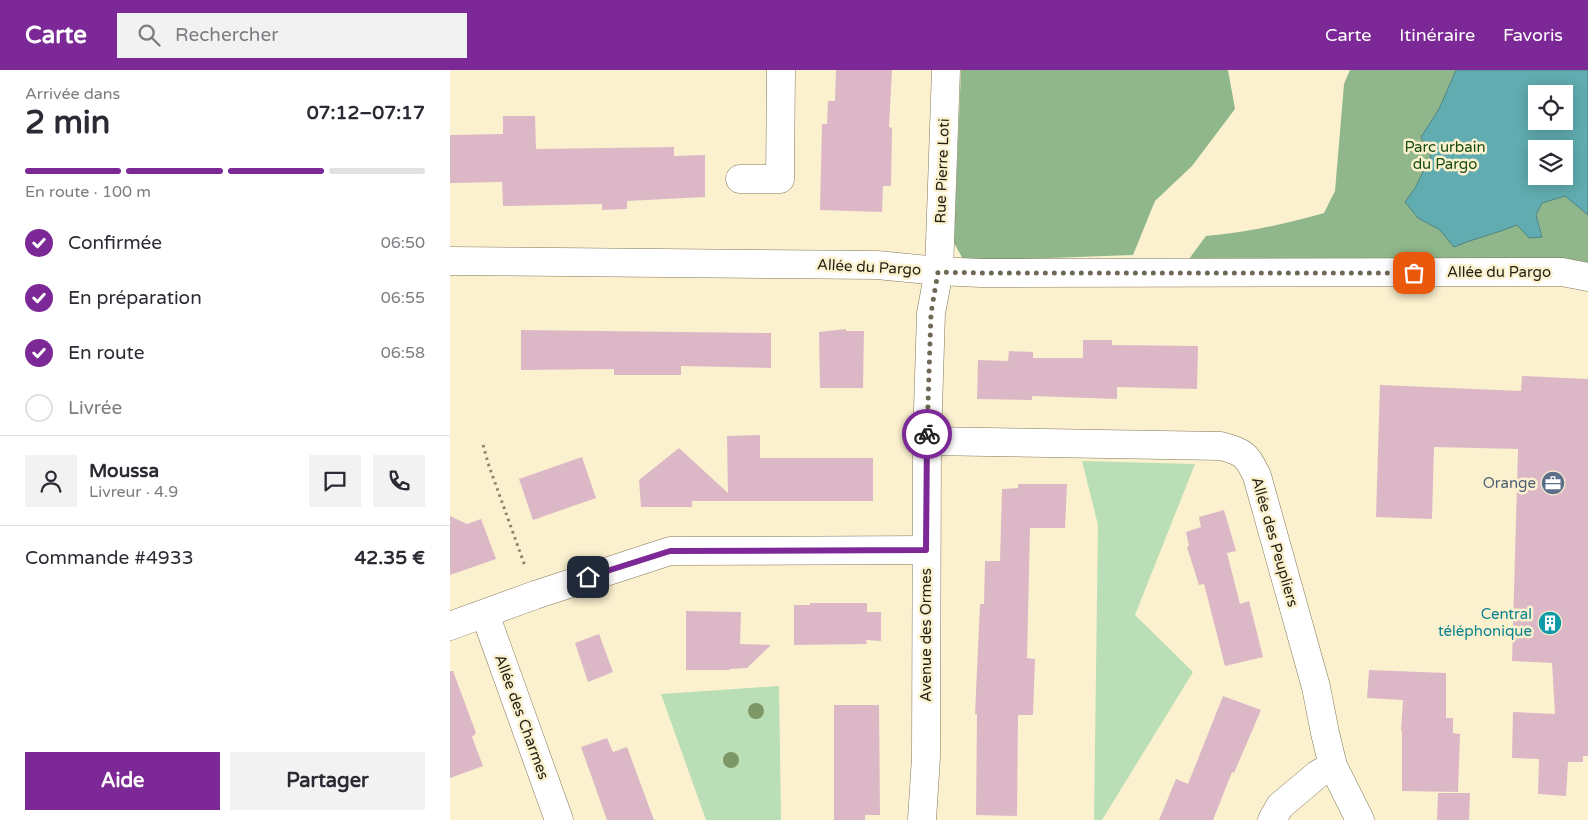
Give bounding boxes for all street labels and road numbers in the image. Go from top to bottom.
street label: Rue Pierre Loti [931,118,953,224]
street label: Allée du Pargo [817,255,921,279]
street label: Allée du Pargo [1447,263,1551,281]
street label: Allée des Peupliers [1248,475,1302,609]
street label: Avenue des Ormes [917,568,935,702]
street label: Allée des Charmes [491,652,553,782]

